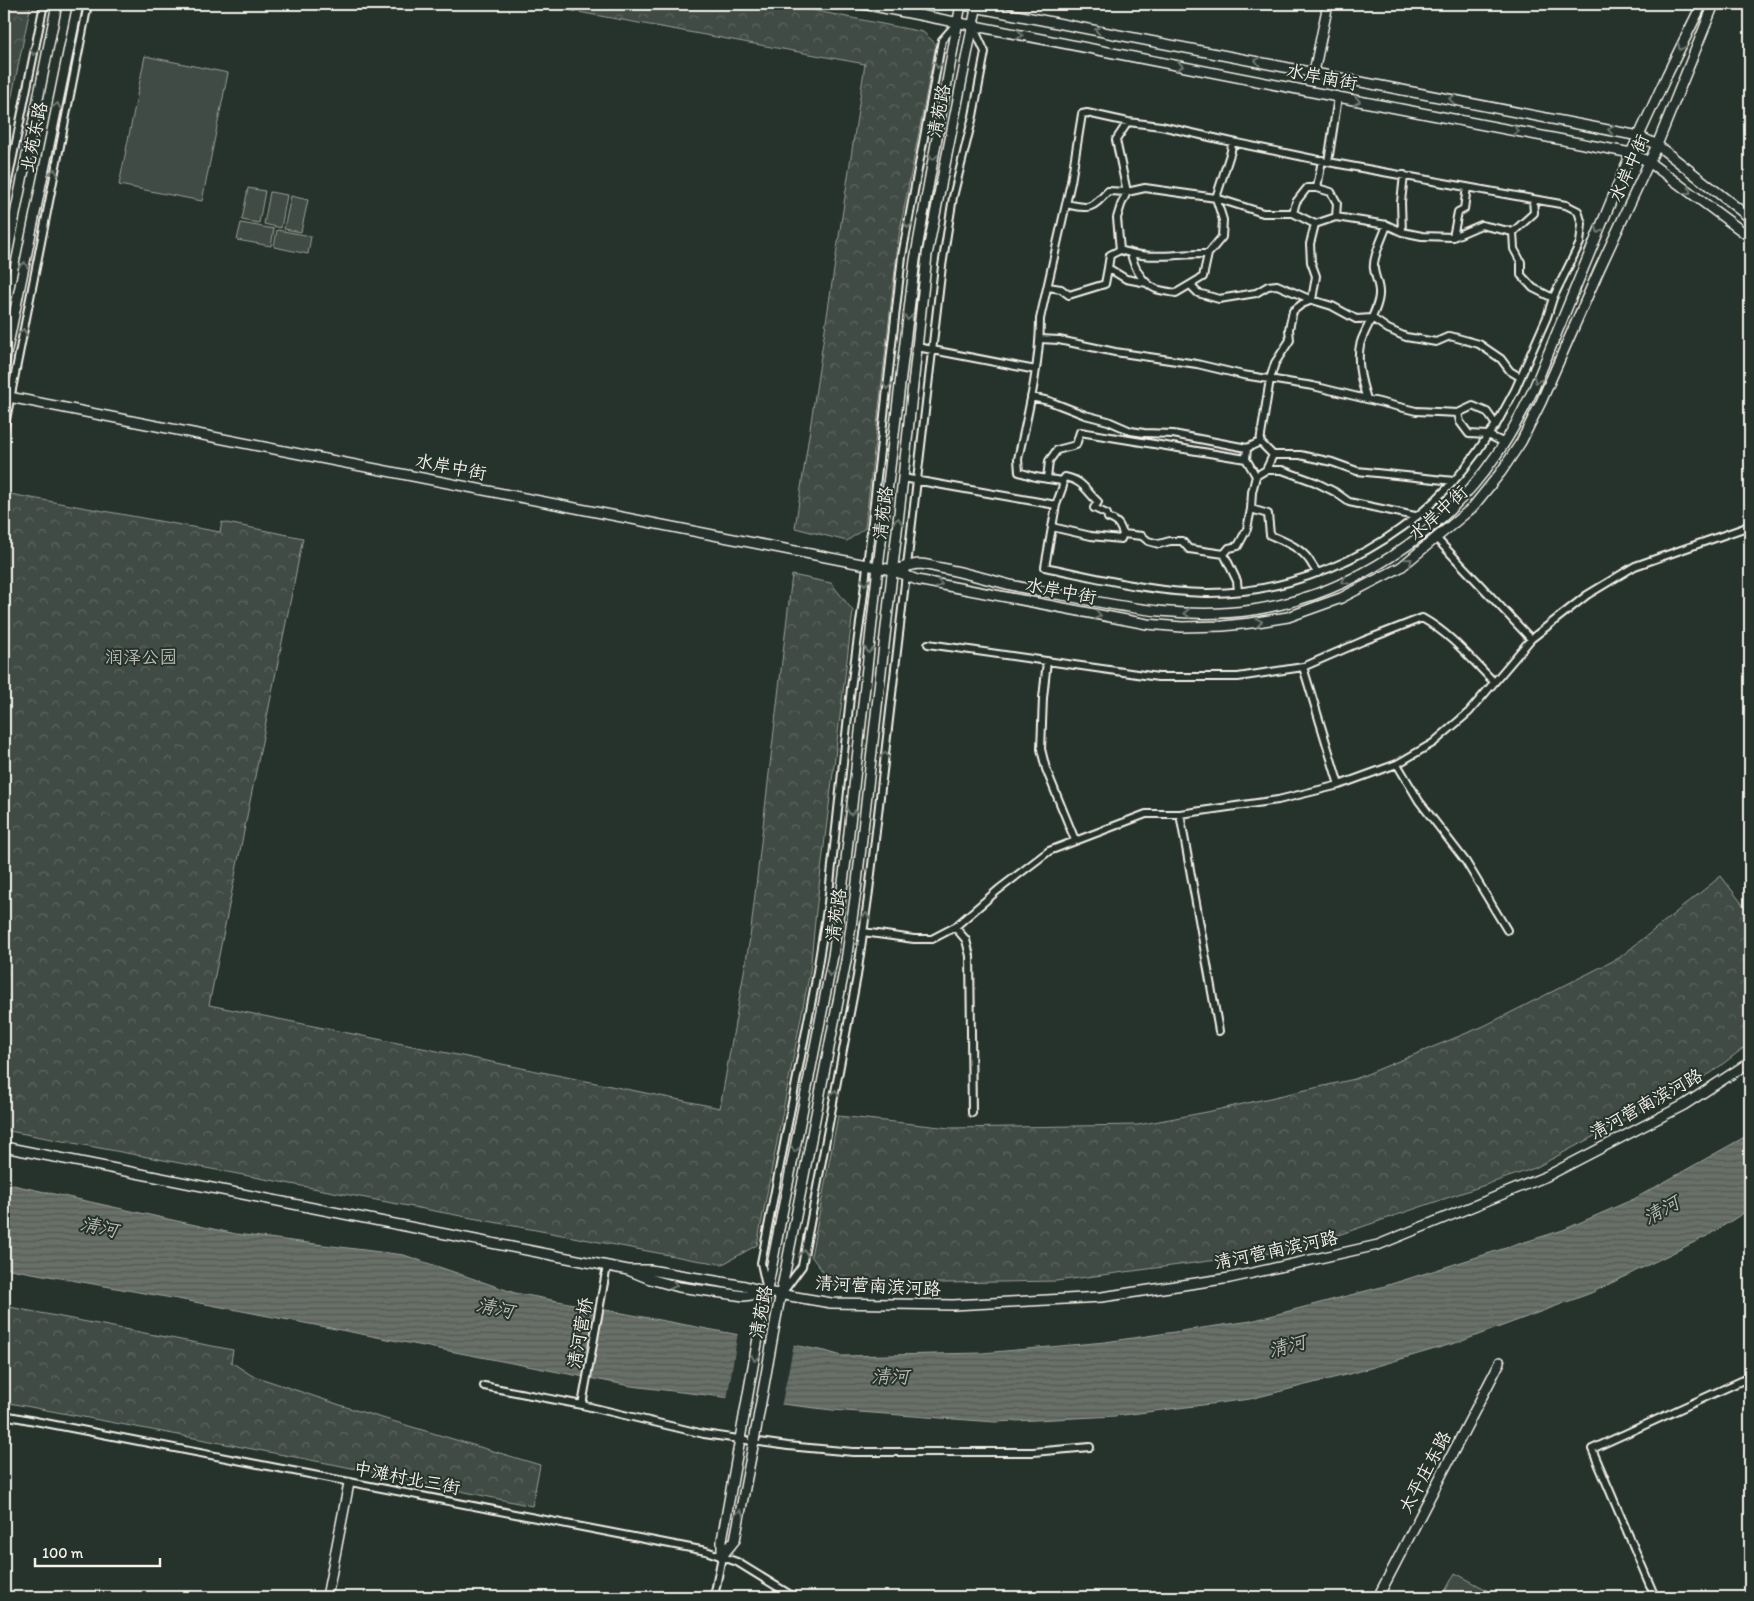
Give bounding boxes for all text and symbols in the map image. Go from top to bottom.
one-way arrow [1094,26,1103,36]
one-way arrow [1016,30,1025,40]
one-way arrow [1677,42,1687,51]
one-way arrow [29,47,40,56]
one-way arrow [1254,56,1262,67]
street label: 水岸南街 [1285,59,1359,95]
one-way arrow [933,61,943,70]
one-way arrow [1175,61,1184,71]
street label: 清苑路 [923,82,955,140]
one-way arrow [1447,94,1456,104]
one-way arrow [1352,95,1361,105]
street label: 北苑东路 [16,99,52,175]
one-way arrow [51,102,61,110]
one-way arrow [1512,125,1521,135]
one-way arrow [1607,125,1616,136]
street label: 水岸中街 [1604,131,1654,205]
one-way arrow [929,152,939,161]
one-way arrow [49,168,59,177]
one-way arrow [1682,185,1692,194]
one-way arrow [903,220,913,229]
one-way arrow [1594,225,1605,234]
one-way arrow [18,261,29,270]
one-way arrow [903,313,914,321]
one-way arrow [18,327,28,336]
one-way arrow [1532,375,1543,384]
one-way arrow [882,382,893,390]
street label: 水岸中街 [414,449,488,485]
street label: 水岸中街 [1404,481,1472,545]
street label: 清苑路 [869,485,897,541]
one-way arrow [892,517,903,525]
one-way arrow [1403,557,1412,566]
street label: 水岸中街 [1024,573,1098,609]
one-way arrow [1341,575,1350,586]
one-way arrow [860,579,871,587]
one-way arrow [934,579,943,589]
one-way arrow [1183,608,1190,618]
one-way arrow [1094,609,1103,620]
one-way arrow [1255,617,1264,627]
park label: 润泽公园 [105,646,177,668]
one-way arrow [864,647,875,655]
one-way arrow [879,750,890,758]
one-way arrow [846,808,857,816]
street label: 清苑路 [821,887,851,943]
one-way arrow [860,912,870,920]
one-way arrow [825,968,835,977]
street label: 清河营南滨河路 [1586,1064,1706,1144]
one-way arrow [829,1089,839,1098]
one-way arrow [790,1145,801,1154]
water label: 清河 [1639,1189,1686,1229]
water label: 清河 [78,1212,123,1243]
street label: 清河营南滨河路 [1212,1226,1340,1274]
one-way arrow [799,1249,809,1257]
street label: 清河营南滨河路 [815,1272,941,1300]
one-way arrow [670,1279,679,1290]
street label: 清苑路 [745,1283,777,1341]
water label: 清河 [474,1293,519,1324]
street label: 清河营桥 [563,1296,597,1370]
water label: 清河 [1266,1329,1311,1362]
one-way arrow [750,1353,760,1362]
water label: 清河 [871,1365,912,1388]
street label: 太平庄东路 [1394,1427,1456,1517]
street label: 中滩村北三街 [352,1457,462,1499]
one-way arrow [735,1508,745,1517]
scale bar [35,1536,160,1568]
text: 100 m [42,1544,84,1562]

